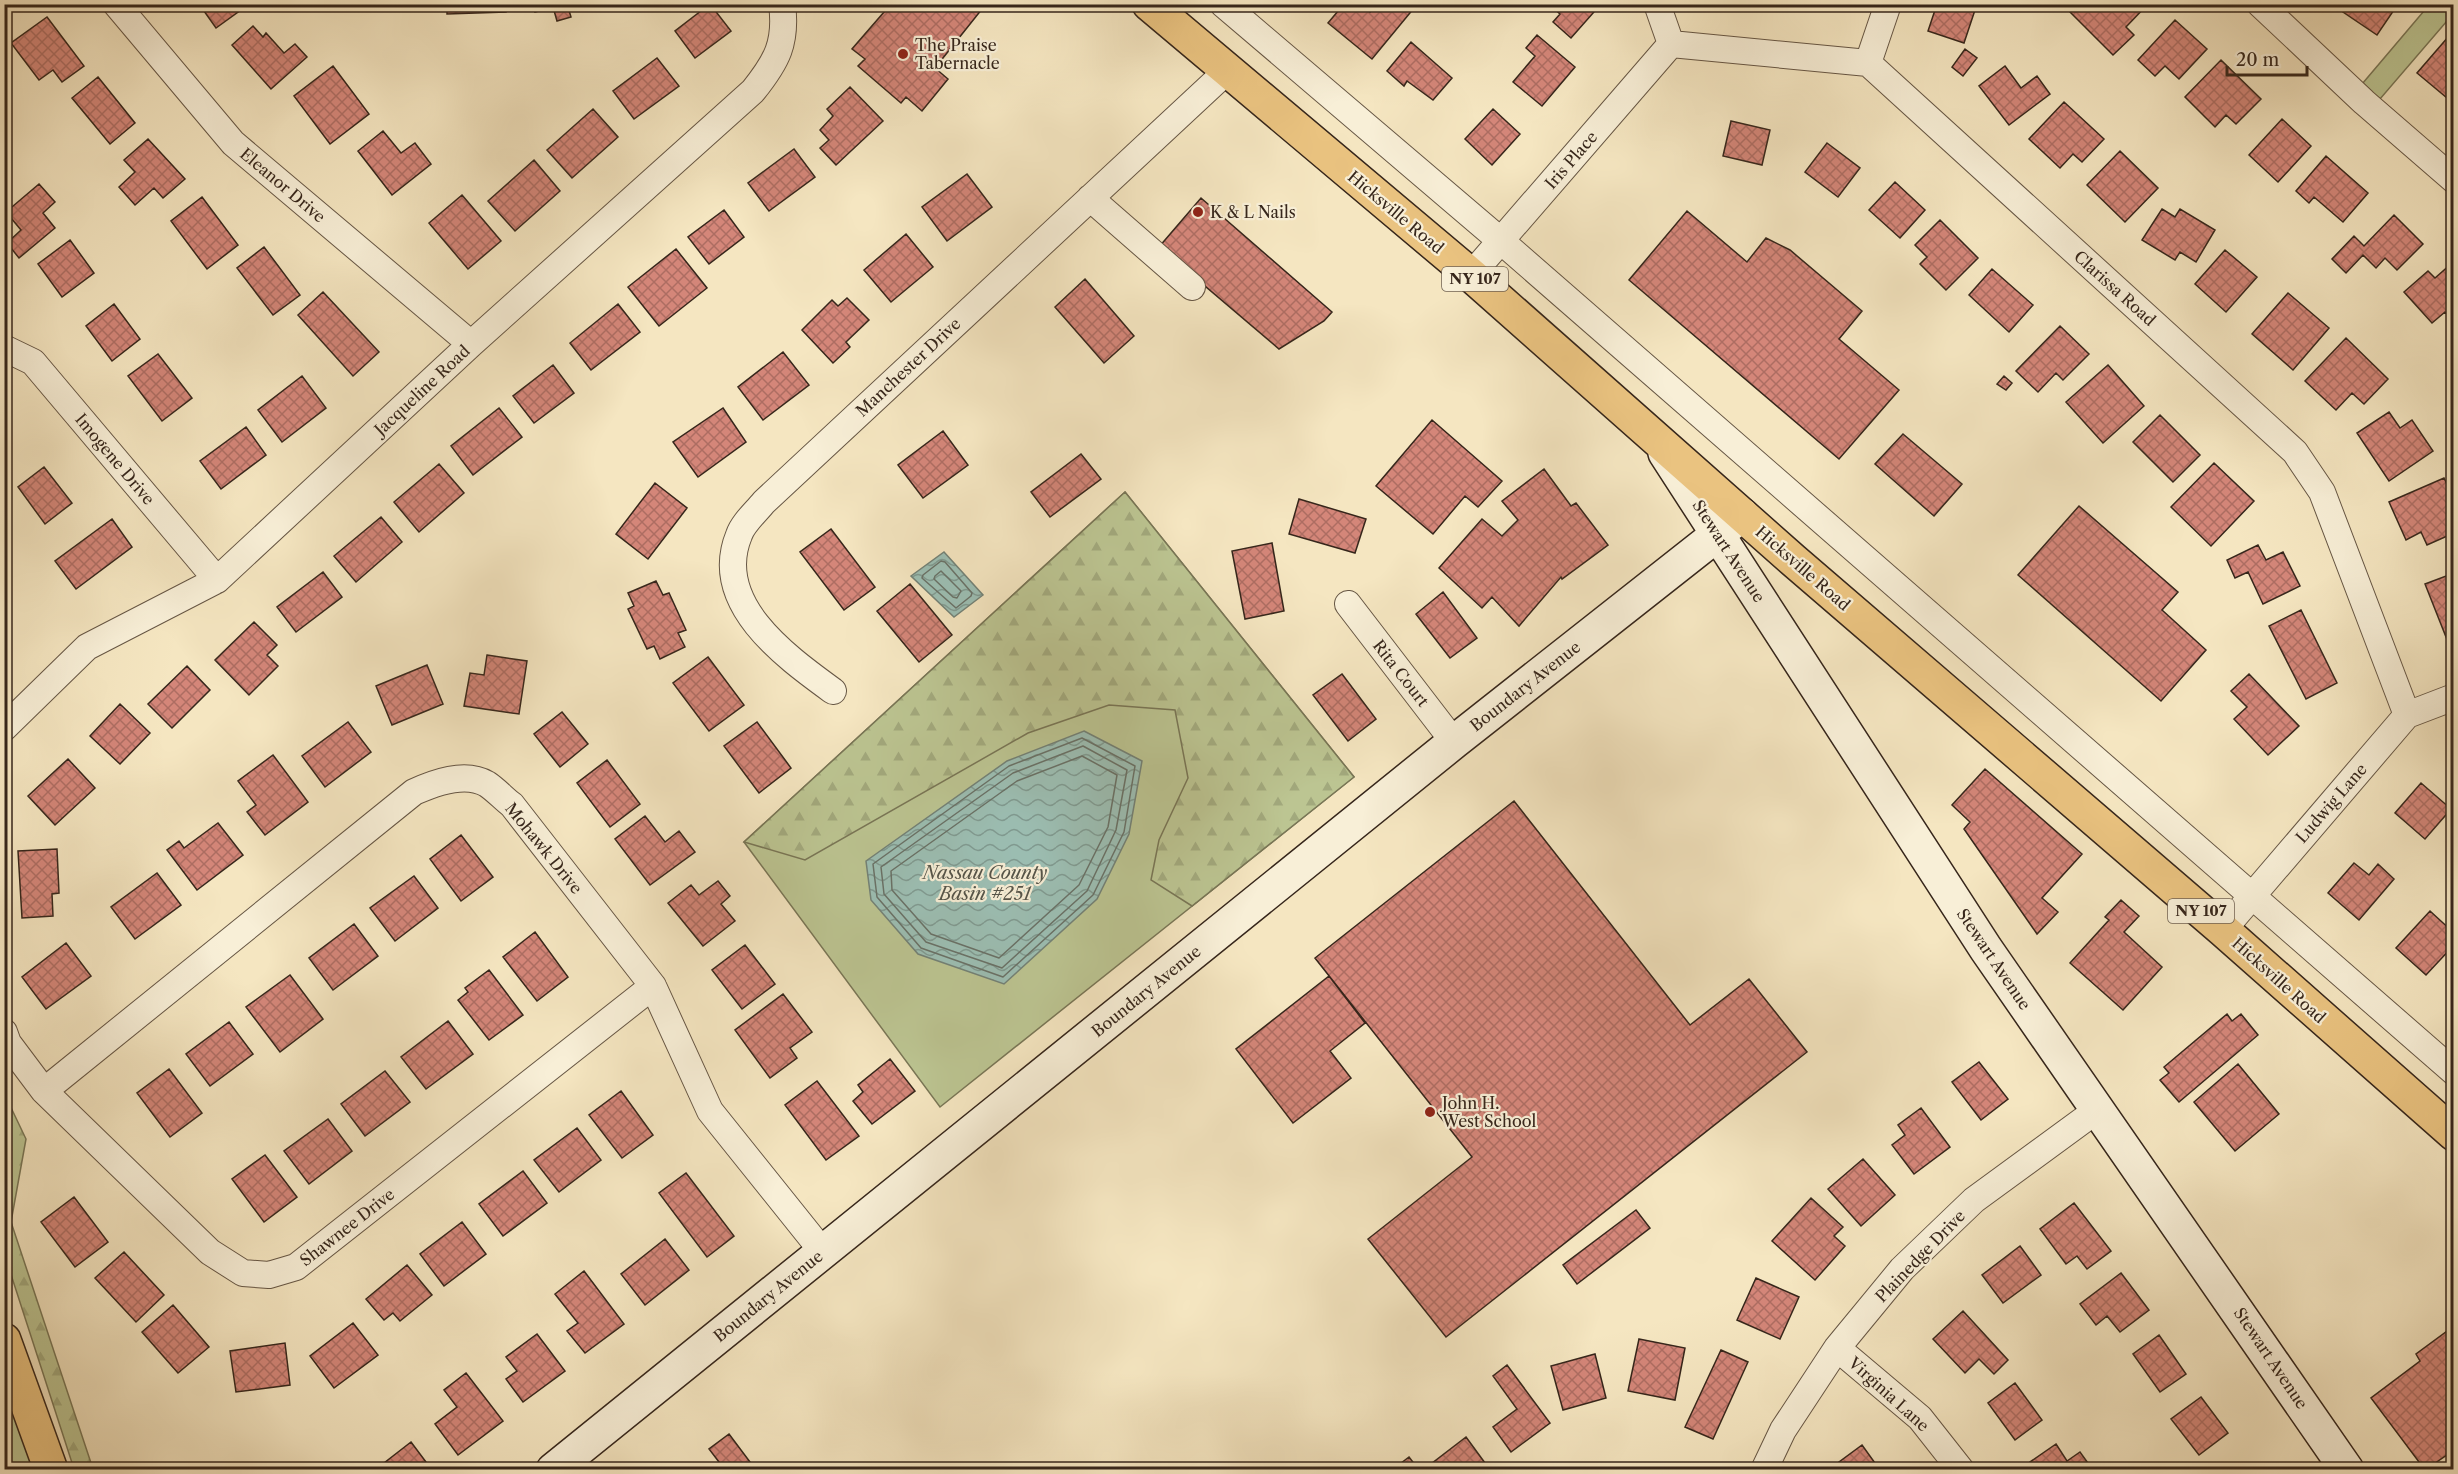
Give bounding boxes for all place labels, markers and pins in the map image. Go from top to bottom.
place label: The Praise Tabernacle [915,35,1000,73]
marker: The Praise Tabernacle [896,47,910,61]
place label: K & L Nails [1210,202,1296,222]
marker: K & L Nails [1191,205,1205,219]
place label: John H. West School [1439,1093,1537,1131]
marker: John H. West School [1423,1105,1437,1119]

